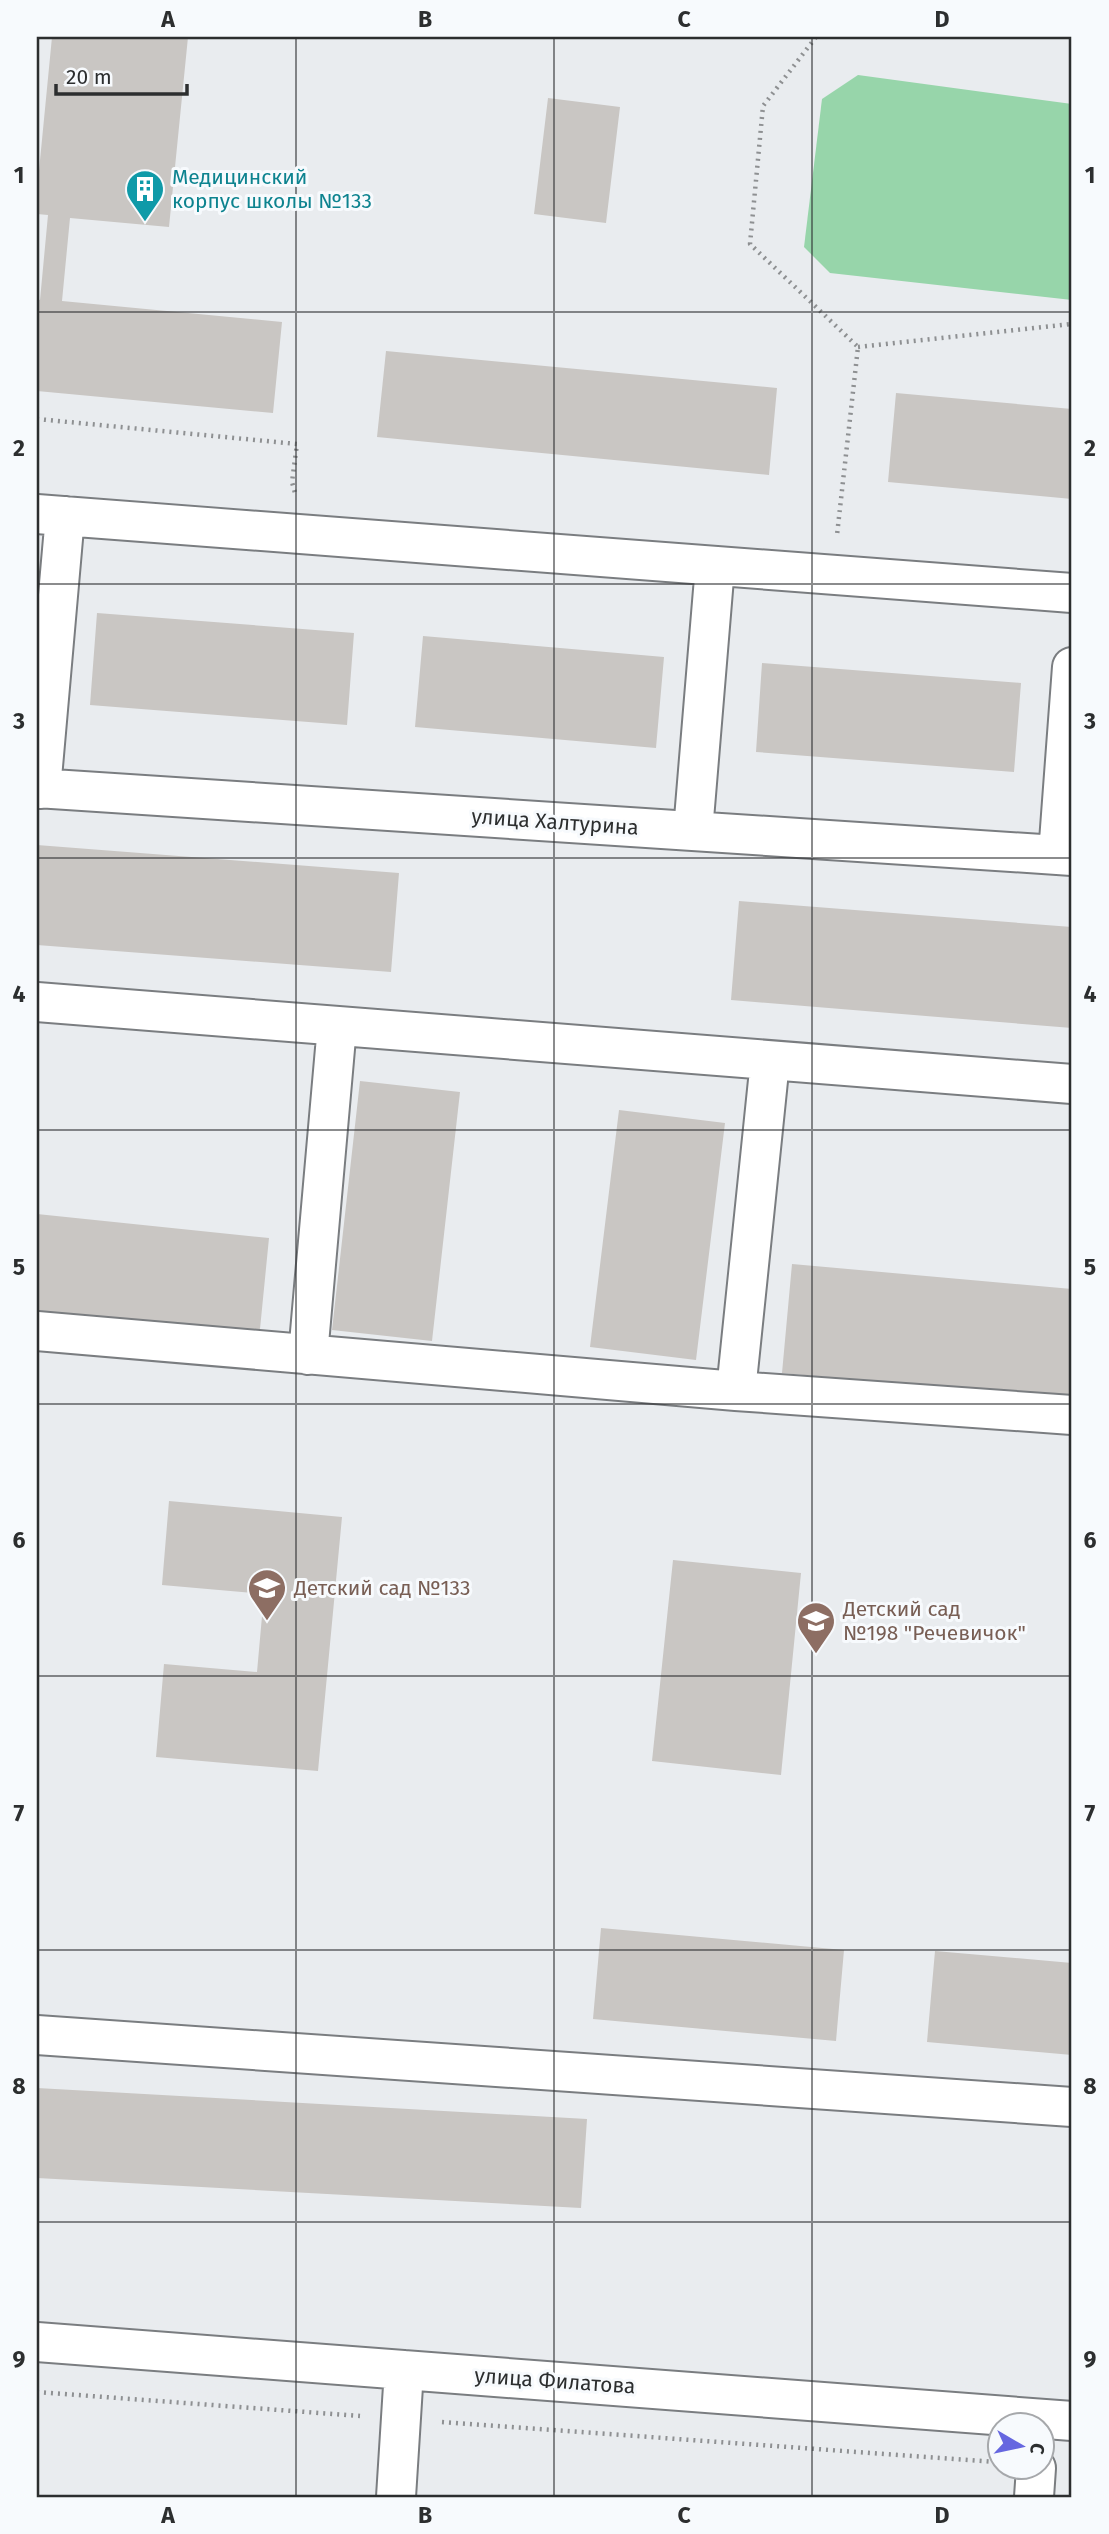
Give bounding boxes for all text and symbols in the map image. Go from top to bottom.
text: A [160,5,175,33]
text: B [418,5,432,33]
text: C [677,5,691,33]
text: D [935,5,950,33]
scale bar [56,52,187,96]
text: 20 m [66,64,112,90]
text: 1 [14,161,24,189]
text: 1 [1085,161,1095,189]
place label: Медицинский корпус школы №133 [172,164,372,214]
building icon: Медицинский корпус школы №133 [124,168,166,223]
text: 2 [13,434,25,462]
text: 2 [1084,434,1096,462]
text: 3 [12,707,25,735]
text: 3 [1083,707,1096,735]
street label: улица Халтурина [471,803,639,841]
text: 4 [13,980,26,1008]
text: 4 [1084,980,1097,1008]
text: 5 [13,1253,25,1281]
text: 5 [1084,1253,1096,1281]
text: 6 [13,1526,26,1554]
text: 6 [1084,1526,1097,1554]
school or university icon: Детский сад №133 [246,1567,288,1622]
place label: Детский сад №133 [293,1575,471,1601]
place label: Детский сад №198 "Речевичок" [842,1596,1026,1646]
school or university icon: Детский сад №198 "Речевичок" [795,1600,837,1655]
text: 7 [14,1799,25,1827]
text: 7 [1085,1799,1096,1827]
text: 8 [12,2072,26,2100]
text: 8 [1083,2072,1097,2100]
text: 9 [13,2345,26,2373]
text: 9 [1084,2345,1097,2373]
street label: улица Филатова [474,2362,636,2400]
north arrow [986,2412,1056,2482]
text: С [1025,2441,1050,2456]
text: A [160,2501,175,2529]
text: B [418,2501,432,2529]
text: C [677,2501,691,2529]
text: D [935,2501,950,2529]

